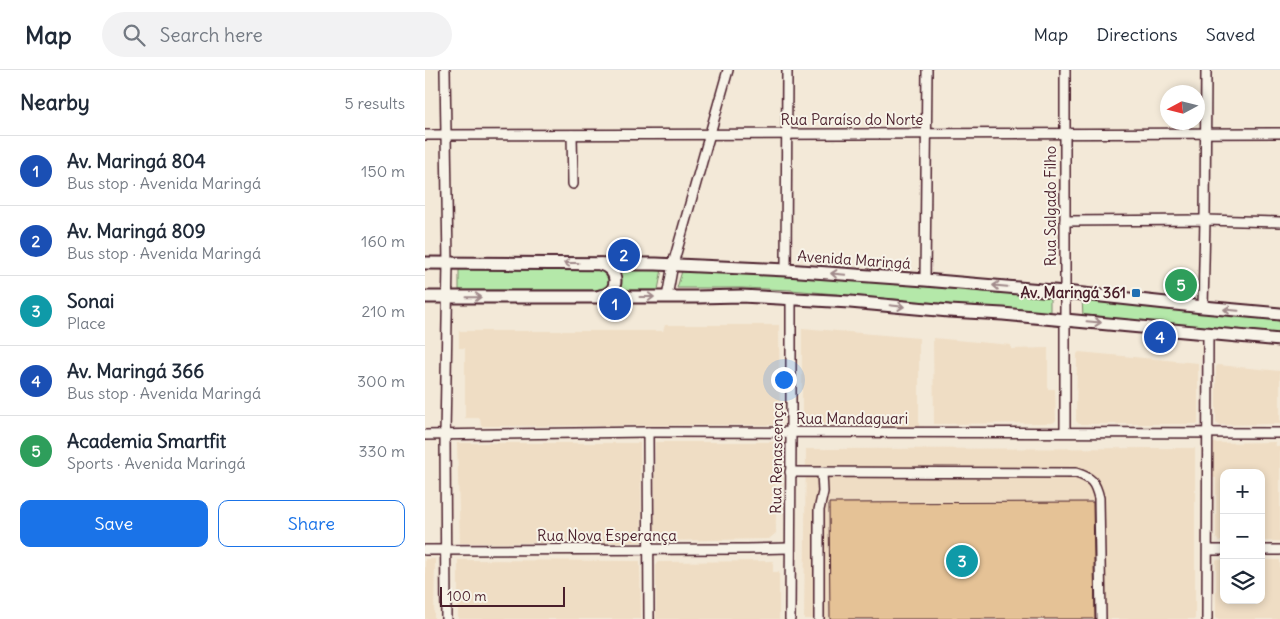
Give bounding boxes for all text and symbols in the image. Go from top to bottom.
search box [102,12,452,57]
text: Map [25,20,72,50]
icon: search [120,21,148,49]
text: Search here [160,23,263,47]
text: Map [1033,23,1068,46]
text: Directions [1096,23,1178,46]
text: Saved [1206,23,1255,46]
north arrow [1160,85,1205,130]
text: Nearby [20,89,90,116]
text: 5 results [344,93,405,113]
street label: Rua Paraíso do Norte [781,110,923,129]
street label: Rua Salgado Filho [1041,146,1060,266]
text: Av. Maringá 804 [67,149,206,173]
text: 1 [33,161,39,181]
text: 150 m [361,161,405,181]
text: Bus stop · Avenida Maringá [67,173,261,193]
text: Av. Maringá 809 [67,219,206,243]
text: 2 [32,231,40,251]
text: 160 m [361,231,405,251]
pin: 2 [608,236,640,274]
text: Bus stop · Avenida Maringá [67,243,261,263]
street label: Avenida Maringá [797,246,912,273]
one-way arrow [563,258,580,268]
pin: 5 [1165,266,1197,304]
one-way arrow [830,269,846,279]
one-way arrow [992,282,1008,291]
place label: Av. Maringá 361 [1020,283,1126,303]
pin: 1 [599,285,631,323]
marker: Av. Maringá 361 [1130,287,1142,299]
text: Sonai [67,289,114,313]
one-way arrow [465,292,481,302]
one-way arrow [638,292,655,302]
text: 3 [31,301,41,321]
text: 210 m [362,301,405,321]
one-way arrow [889,301,905,311]
one-way arrow [1224,305,1240,315]
text: Place [67,313,106,333]
one-way arrow [1085,318,1101,327]
pin: 4 [1144,318,1176,356]
text: Av. Maringá 366 [67,359,204,383]
your location [771,367,797,393]
text: 4 [31,371,41,391]
text: 300 m [357,371,405,391]
text: Bus stop · Avenida Maringá [67,383,261,403]
street label: Rua Renascença [766,401,787,514]
street label: Rua Mandaguari [796,409,908,428]
text: Academia Smartfit [67,429,226,453]
text: 5 [31,441,41,461]
text: 330 m [358,441,405,461]
text: Sports · Avenida Maringá [67,453,246,473]
map controls [1220,469,1265,604]
button: + [1220,469,1265,514]
button: Save [20,500,208,547]
button: Share [218,500,405,547]
button: − [1220,514,1265,559]
street label: Rua Nova Esperança [537,526,677,545]
pin: 3 [946,542,978,580]
button: layers [1220,559,1265,604]
scale bar [440,584,565,607]
text: 100 m [447,587,487,605]

